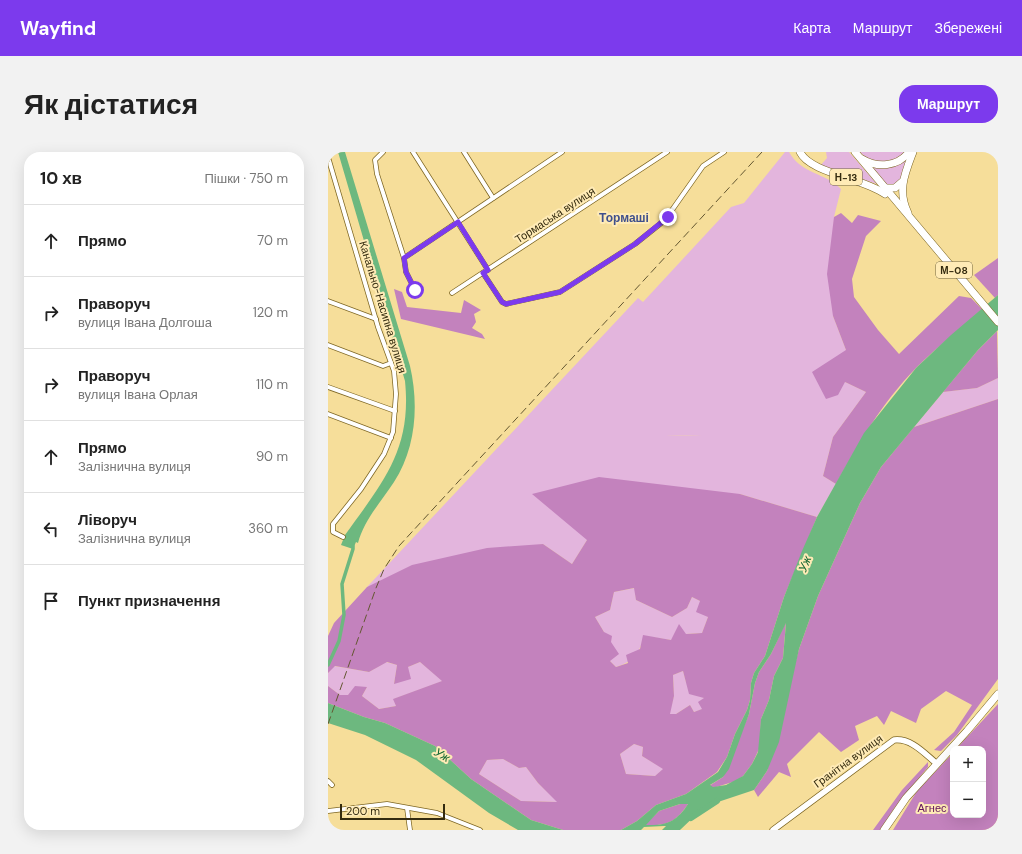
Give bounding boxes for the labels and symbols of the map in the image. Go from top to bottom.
road number: Н-13 [830,169,862,185]
street label: Тормаська вулиця [512,184,598,246]
route end [659,208,677,226]
district label: Тормаші [599,210,649,226]
street label: Канально-Насипна вулиця [356,239,410,375]
road number: М-08 [936,262,972,278]
route start [406,281,424,299]
water label: Уж [794,553,816,575]
street label: Гранітна вулиця [811,731,885,791]
water label: Уж [430,744,453,766]
park label: Агнес [917,801,947,815]
scale bar [340,802,445,821]

